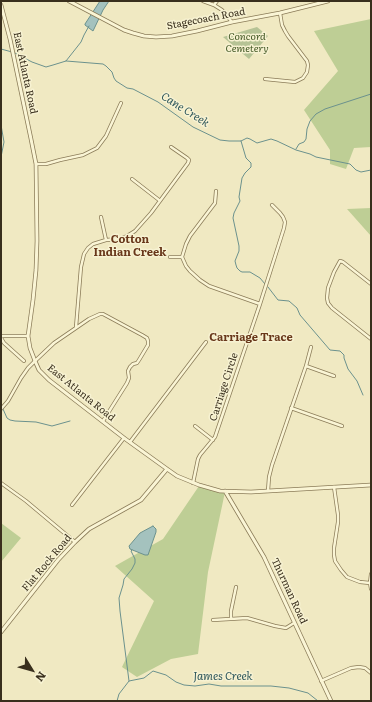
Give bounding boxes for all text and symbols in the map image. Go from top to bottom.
street label: Stagecoach Road [166,6,246,32]
street label: East Atlanta Road [10,31,40,115]
park label: Concord Cemetery [225,31,269,54]
water label: Cane Creek [158,90,212,130]
district label: Cotton Indian Creek [94,233,166,259]
district label: Carriage Trace [209,331,293,345]
street label: Carriage Circle [207,351,241,423]
street label: East Atlanta Road [45,362,117,424]
street label: Flat Rock Road [20,532,74,594]
street label: Thurman Road [269,556,309,626]
north arrow [12,650,52,690]
text: N [32,669,51,686]
water label: James Creek [193,670,253,684]

